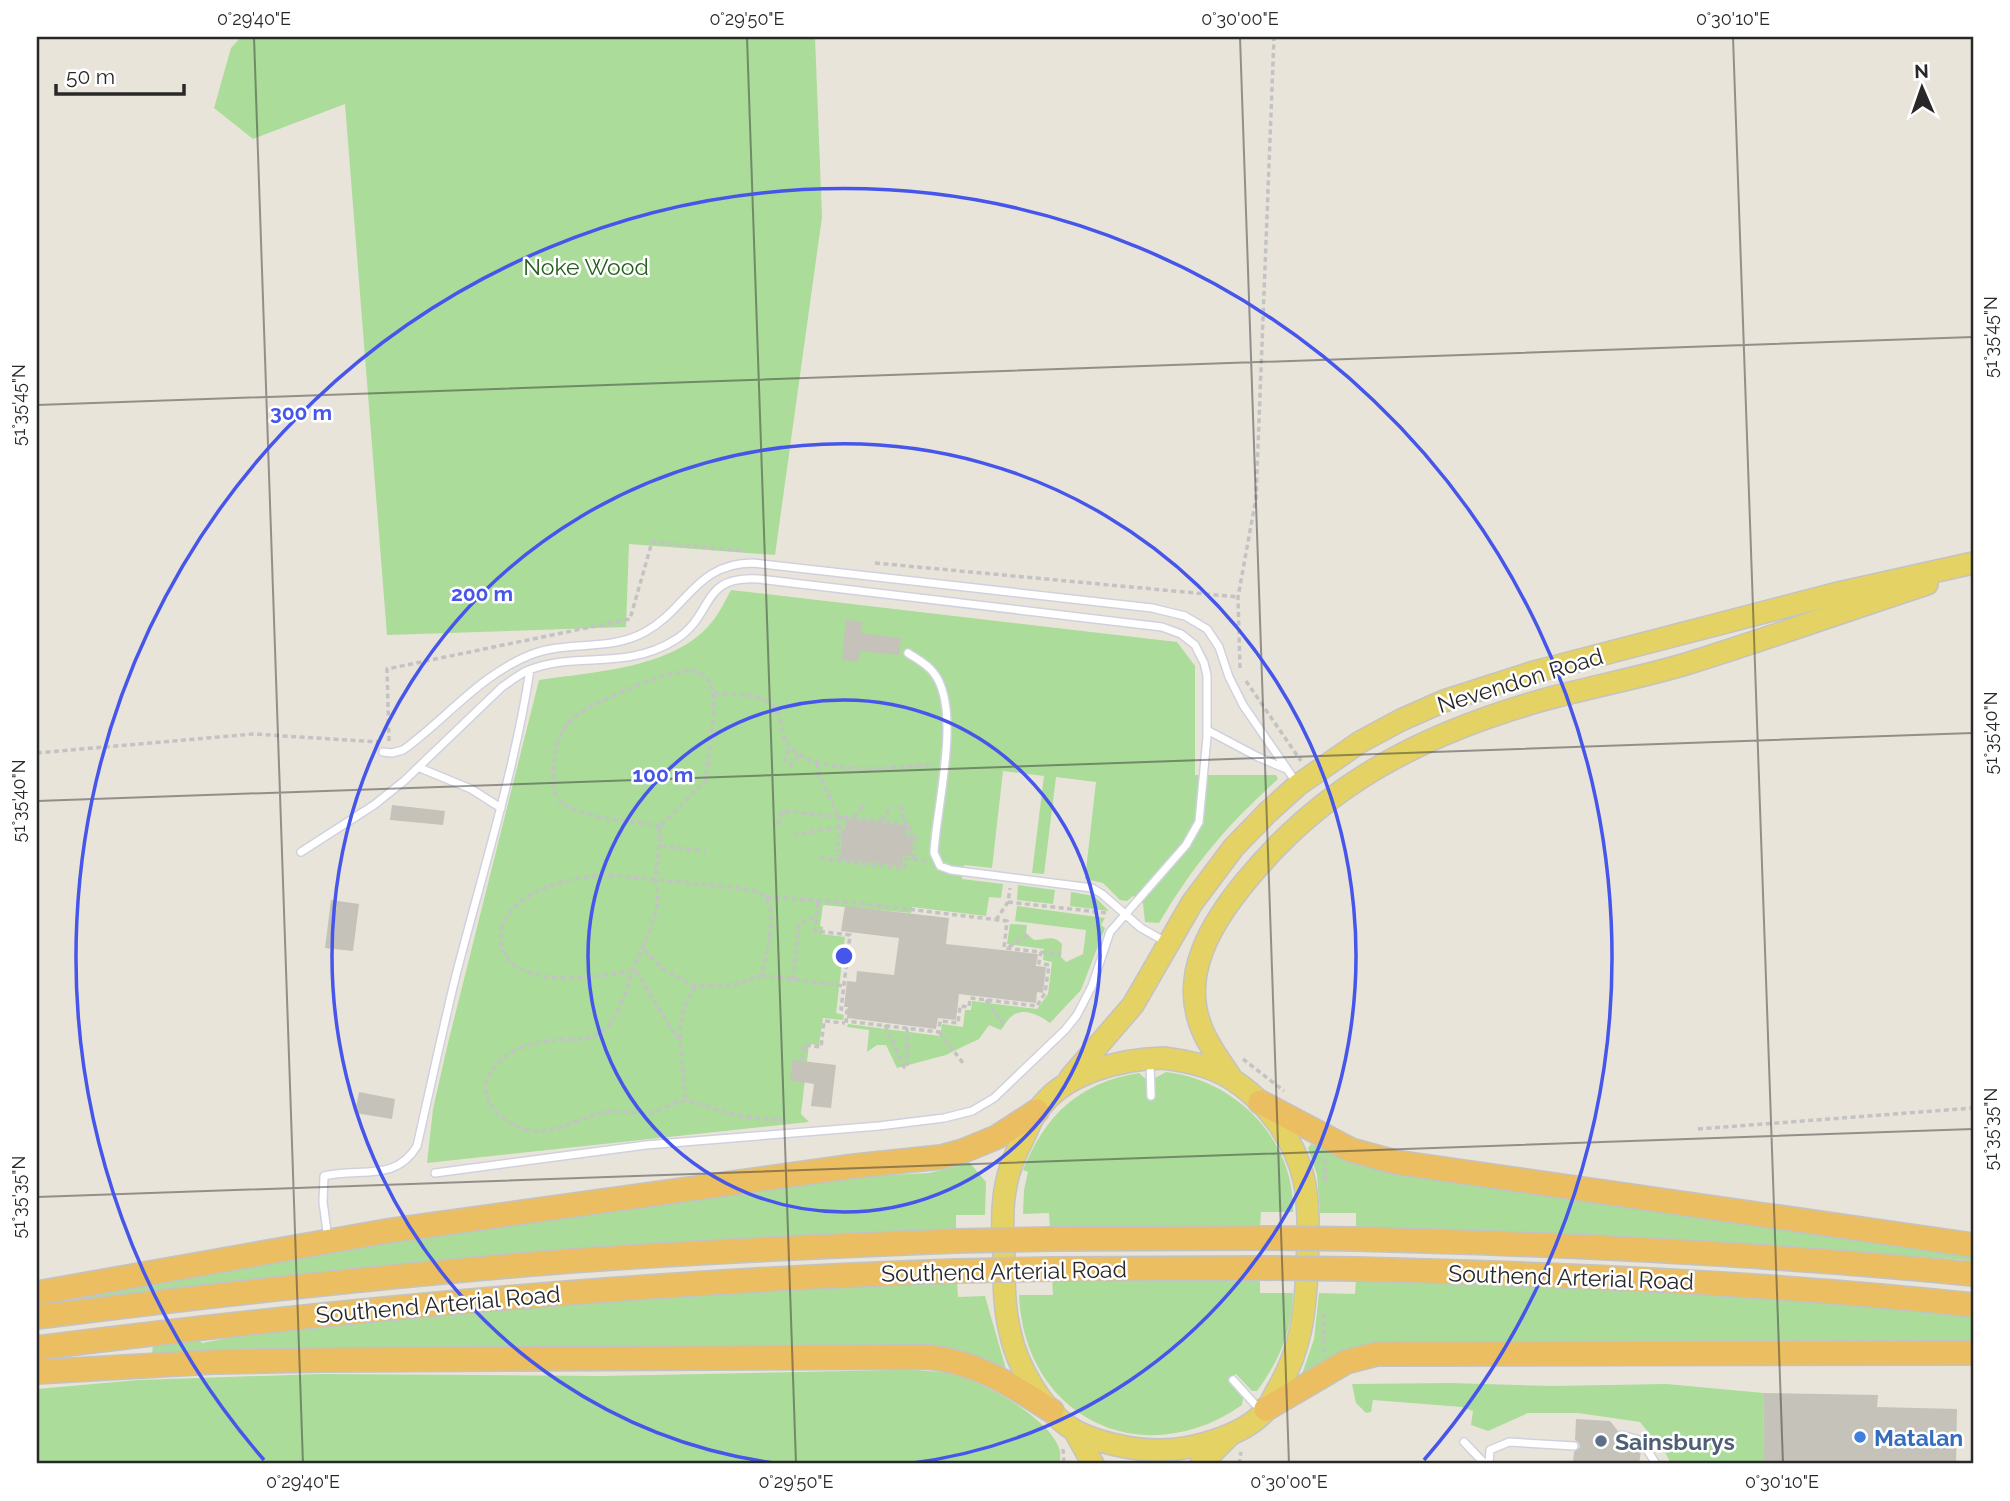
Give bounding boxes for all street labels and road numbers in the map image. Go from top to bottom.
street label: Nevendon Road [1434,642,1606,718]
street label: Southend Arterial Road [881,1255,1127,1287]
street label: Southend Arterial Road [1448,1259,1694,1295]
street label: Southend Arterial Road [314,1280,562,1328]

